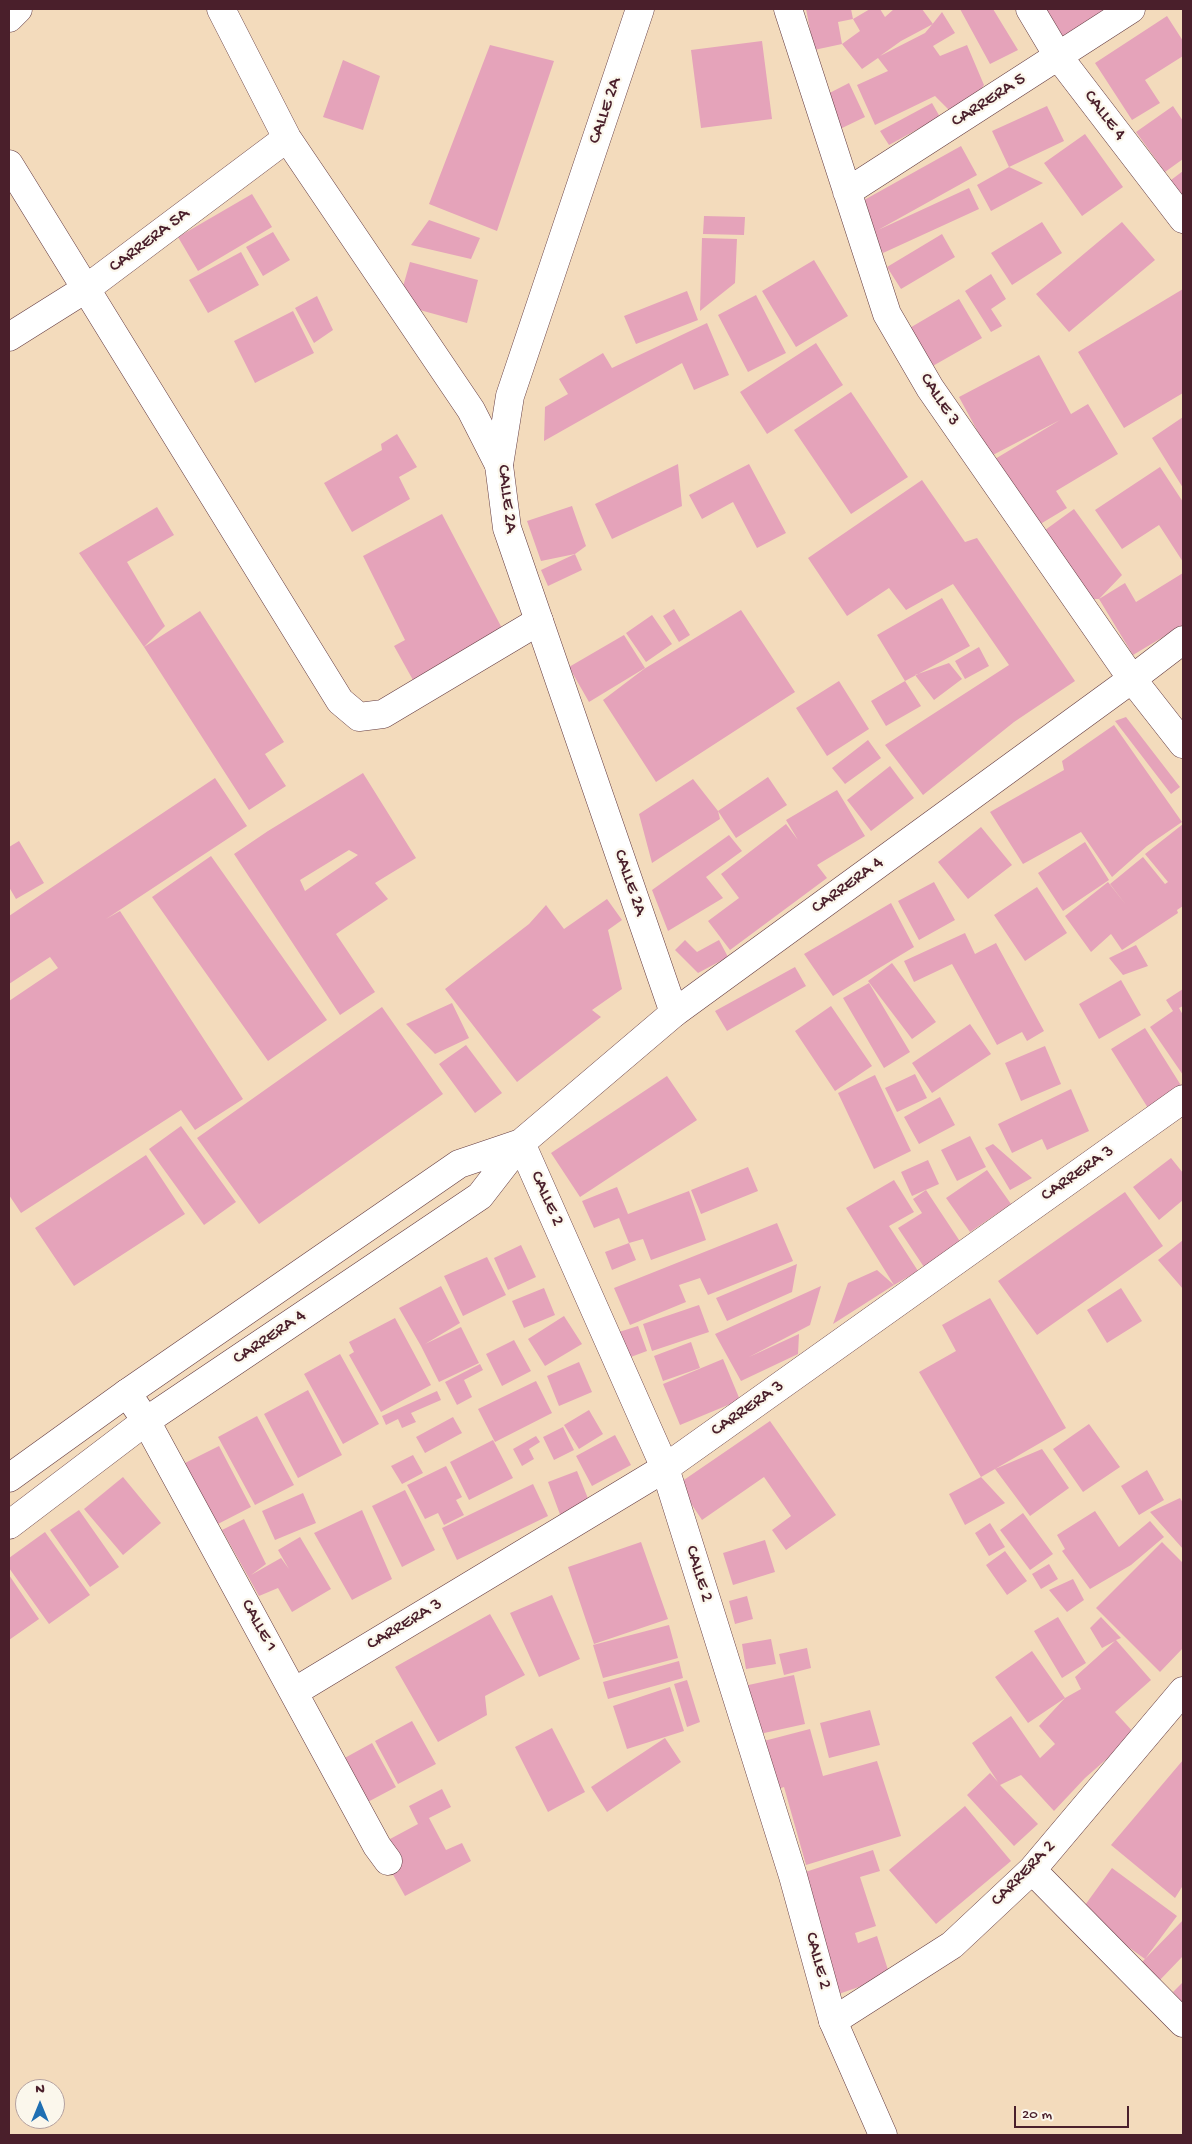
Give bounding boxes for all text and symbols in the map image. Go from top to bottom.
street label: CARRERA 5 [948,69,1030,133]
street label: CALLE 2A [585,75,627,147]
street label: CALLE 4 [1078,87,1130,145]
street label: CARRERA 5A [106,204,194,278]
street label: CALLE 3 [914,370,964,430]
street label: CALLE 2A [491,464,521,534]
street label: CALLE 2A [608,847,650,919]
street label: CARRERA 4 [808,853,888,919]
street label: CARRERA 3 [1037,1141,1119,1207]
street label: CALLE 2 [524,1168,568,1230]
street label: CARRERA 4 [229,1306,311,1370]
street label: CARRERA 3 [707,1376,789,1442]
street label: CALLE 2 [679,1543,717,1605]
street label: CARRERA 3 [363,1594,447,1656]
street label: CALLE 1 [235,1596,281,1656]
street label: CARRERA 2 [987,1836,1061,1912]
street label: CALLE 2 [799,1930,835,1992]
north arrow [15,2079,65,2129]
text: N [35,2081,45,2098]
scale bar [1017,2096,1132,2128]
text: 20 m [1022,2106,1052,2124]

